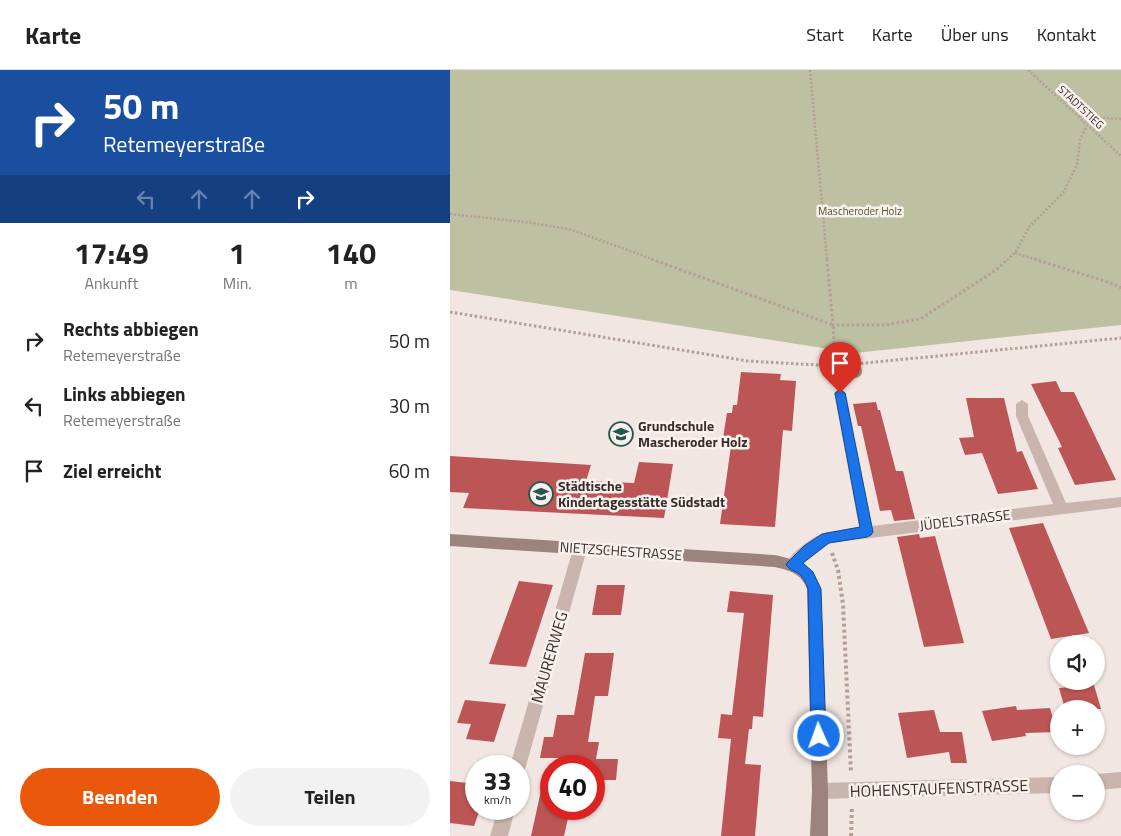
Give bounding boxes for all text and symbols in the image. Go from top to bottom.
text: Karte [25,17,81,53]
text: Start [806,21,844,48]
text: Karte [872,21,913,48]
text: Über uns [941,21,1009,48]
text: Kontakt [1037,21,1096,48]
text: 50 m [103,79,179,133]
street label: STADTSTIEG [1054,81,1108,133]
icon: right [20,90,85,155]
text: Retemeyerstraße [103,127,265,161]
icon: left [132,185,160,213]
icon: ahead [185,185,213,213]
icon: ahead [238,185,266,213]
icon: right [291,185,319,213]
park label: Mascheroder Holz [818,203,902,219]
text: 17:49 [74,230,149,276]
text: 1 [229,230,246,276]
text: 140 [326,230,376,276]
text: Ankunft [84,271,138,295]
text: Min. [223,271,252,295]
text: m [344,271,358,295]
text: Rechts abbiegen [63,314,199,343]
text: 50 m [389,326,430,355]
icon: right [20,327,48,355]
pin [819,342,861,393]
text: Retemeyerstraße [63,343,181,367]
icon: arrive [826,349,854,377]
text: Links abbiegen [63,379,186,408]
text: 30 m [389,391,430,420]
icon: left [20,392,48,420]
text: Retemeyerstraße [63,408,181,432]
place label: Grundschule Mascheroder Holz [638,415,748,452]
school or university icon: Grundschule Mascheroder Holz [608,421,634,447]
text: Ziel erreicht [63,456,161,485]
text: 60 m [389,456,430,485]
icon: arrive [20,457,48,485]
place label: Städtische Kindertagesstätte Südstadt [558,475,725,512]
school or university icon: Städtische Kindertagesstätte Südstadt [528,481,554,507]
street label: JÜDELSTRASSE [918,503,1012,535]
street label: NIETZSCHESTRASSE [559,536,683,565]
street label: MAURERWEG [524,608,574,706]
map controls [1050,635,1105,820]
button: sound [1050,635,1105,690]
button: + [1050,700,1105,755]
position arrow [792,709,844,761]
speed limit sign: 40 [540,755,605,820]
text: 33 [483,762,512,800]
button: − [1050,765,1105,820]
button: Beenden [20,768,220,826]
button: Teilen [230,768,430,826]
street label: HOHENSTAUFENSTRASSE [849,773,1029,803]
text: km/h [484,790,511,809]

